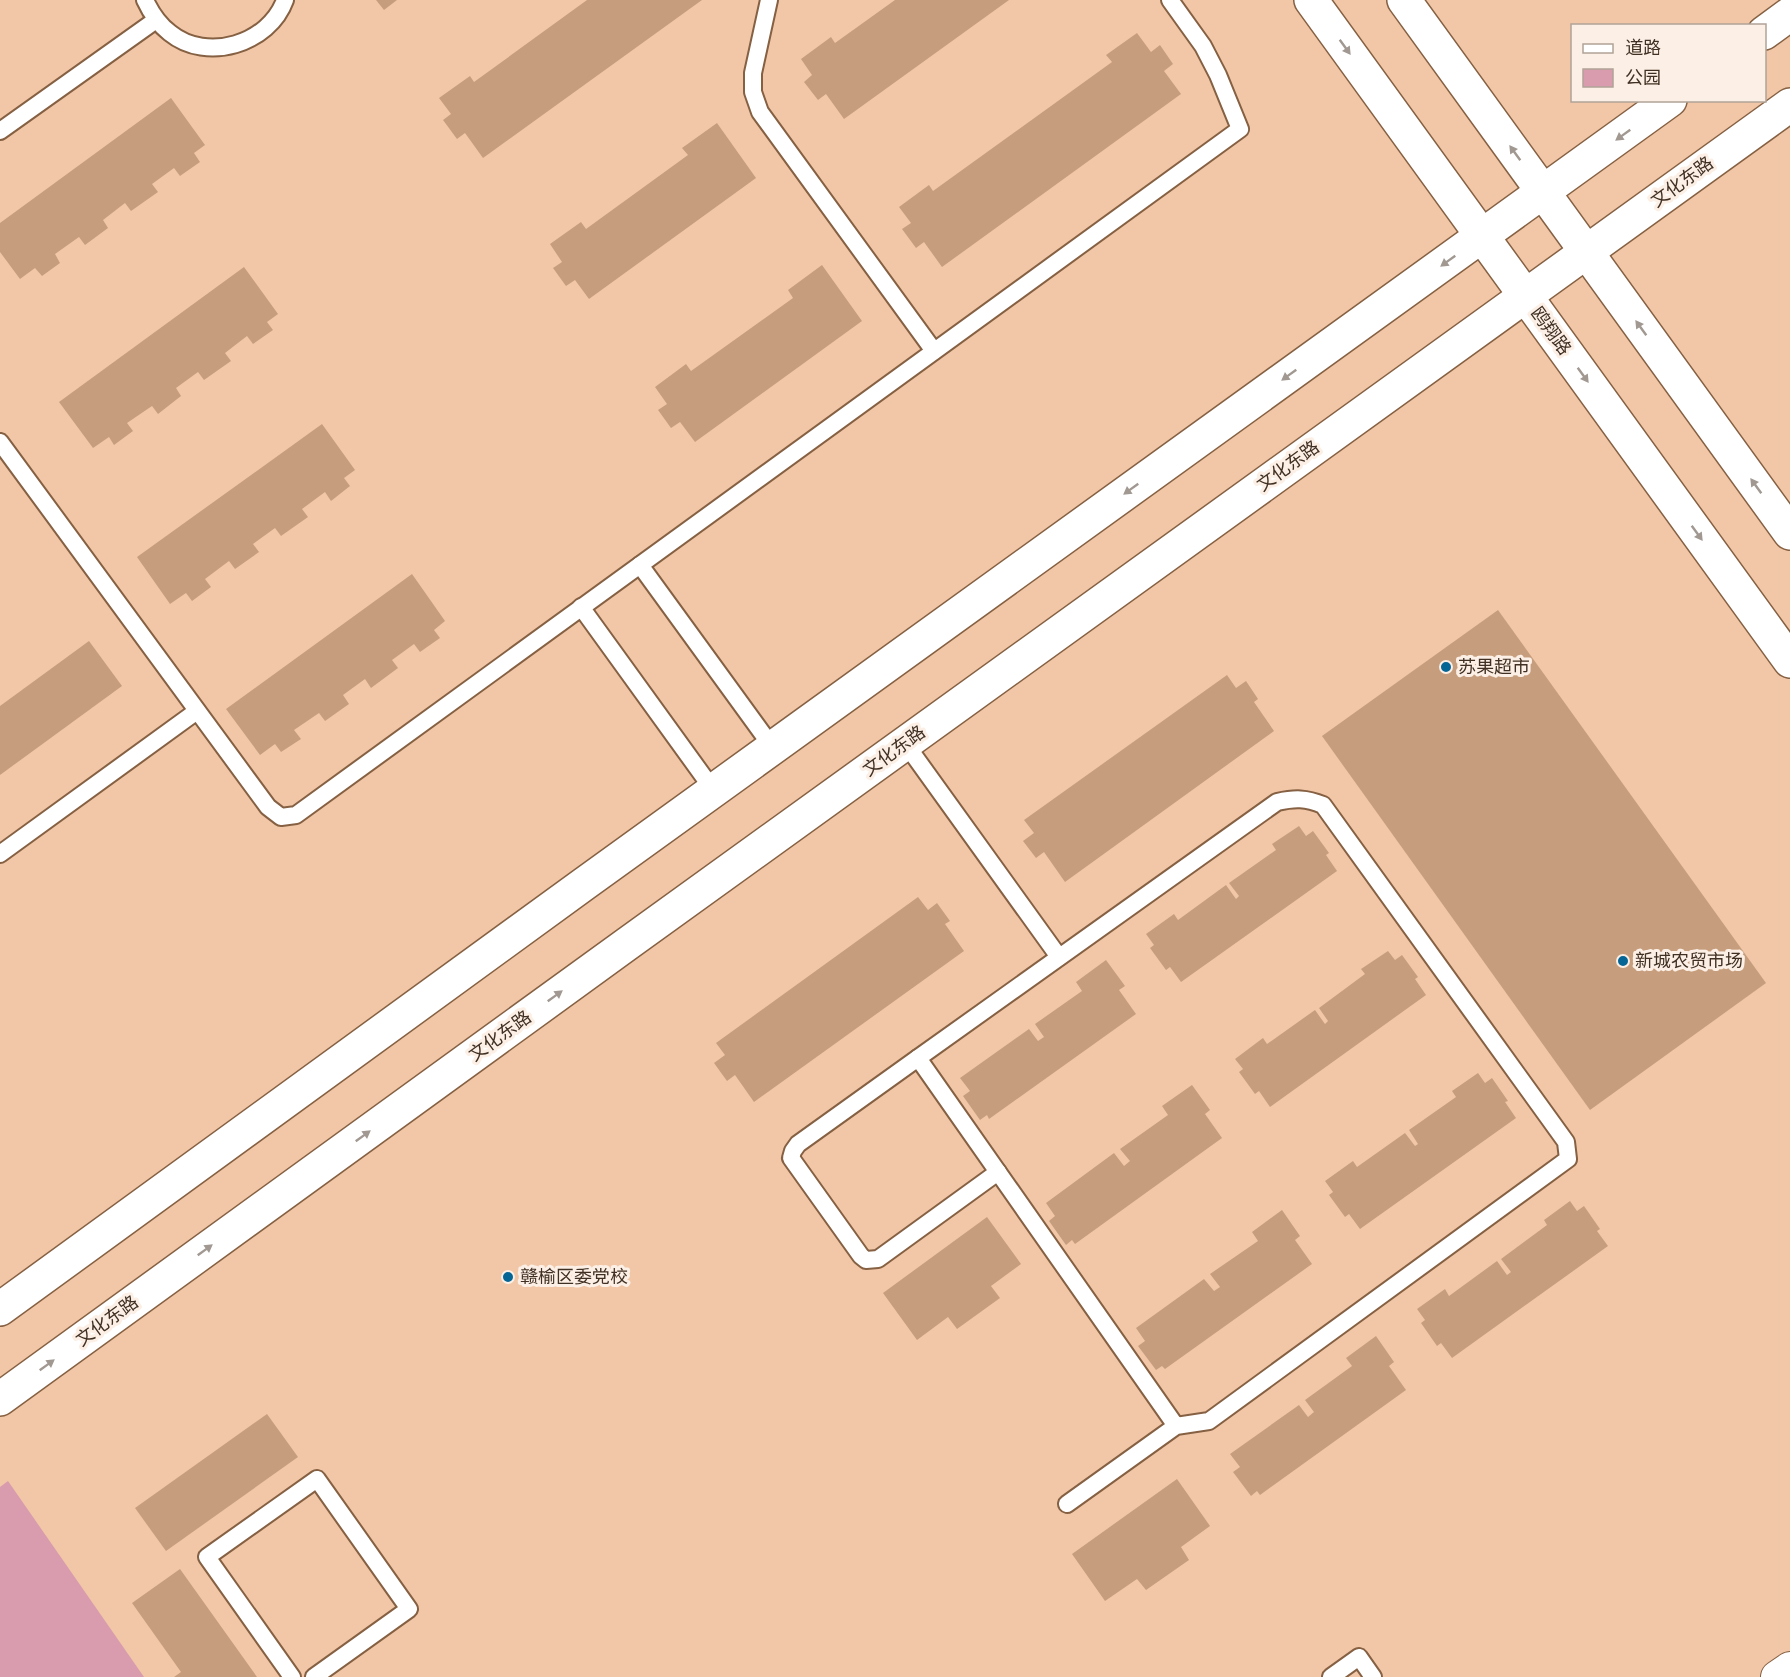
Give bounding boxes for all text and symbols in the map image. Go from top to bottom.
legend [1571,24,1766,102]
text: 道路 [1625,36,1661,60]
one-way arrow [1339,40,1351,55]
text: 公园 [1625,66,1661,90]
one-way arrow [1615,129,1631,141]
one-way arrow [1509,145,1521,160]
street label: 文化东路 [1646,151,1718,213]
one-way arrow [1440,255,1456,267]
street label: 鸥翔路 [1525,302,1577,360]
one-way arrow [1635,320,1647,336]
one-way arrow [1577,367,1589,383]
one-way arrow [1282,369,1298,381]
street label: 文化东路 [1252,435,1324,497]
one-way arrow [1750,478,1762,494]
one-way arrow [1124,483,1140,495]
one-way arrow [1691,526,1703,541]
place label: 苏果超市 [1458,655,1530,679]
marker: 苏果超市 [1439,660,1453,674]
street label: 文化东路 [858,720,930,782]
place label: 新城农贸市场 [1635,949,1743,973]
marker: 新城农贸市场 [1616,954,1630,968]
one-way arrow [547,991,562,1003]
street label: 文化东路 [464,1005,536,1067]
one-way arrow [354,1130,370,1142]
one-way arrow [197,1244,213,1256]
place label: 赣榆区委党校 [520,1265,628,1289]
marker: 赣榆区委党校 [501,1270,515,1284]
street label: 文化东路 [71,1290,143,1352]
one-way arrow [39,1359,55,1371]

